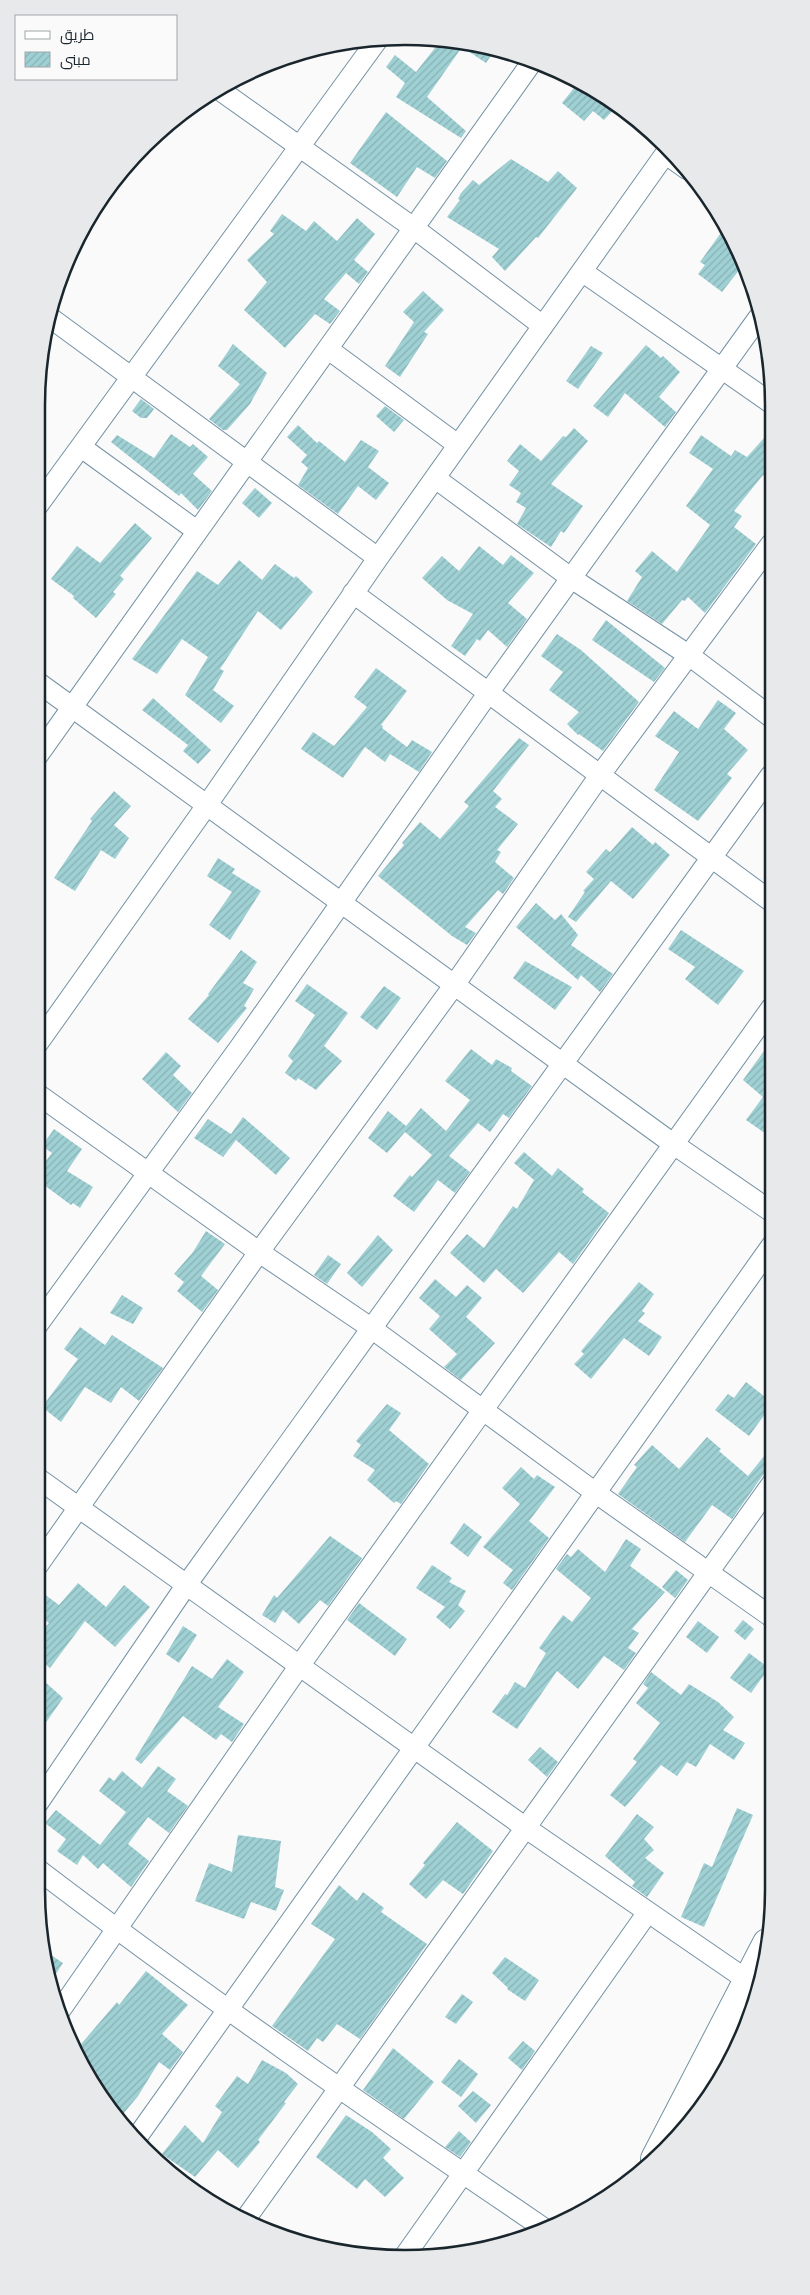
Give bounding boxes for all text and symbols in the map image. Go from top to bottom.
legend [15,15,178,80]
text: طريق [60,25,94,46]
text: مبنى [60,50,91,71]

